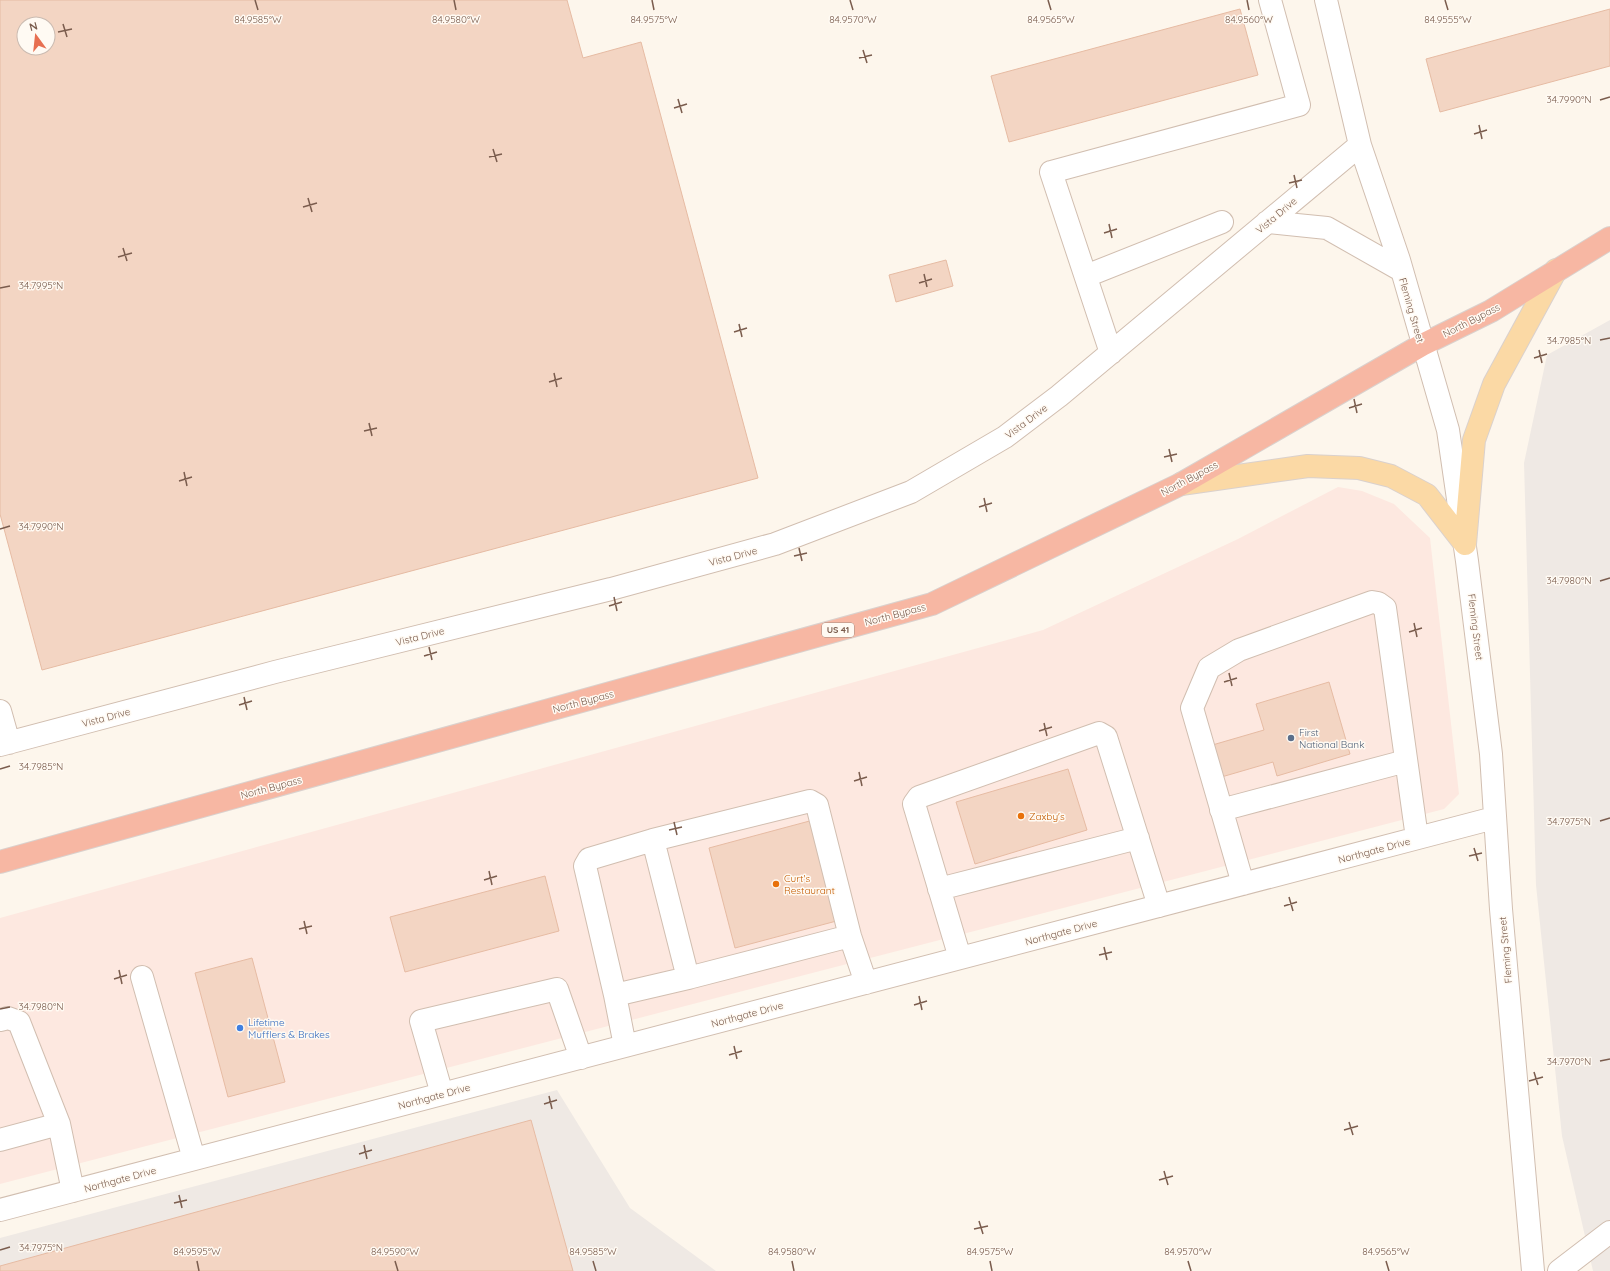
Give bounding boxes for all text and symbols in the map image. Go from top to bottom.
text: 84.9585°W [234,13,282,26]
text: 84.9580°W [432,13,480,26]
text: 84.9575°W [630,13,678,26]
text: 84.9570°W [829,13,877,26]
text: 84.9565°W [1027,13,1075,26]
text: 84.9560°W [1225,13,1273,26]
text: 84.9555°W [1424,13,1472,26]
north arrow [16,16,56,56]
text: N [28,19,39,34]
text: 34.7990°N [1546,93,1592,106]
street label: Vista Drive [1253,194,1300,236]
street label: Fleming Street [1396,276,1427,345]
text: 34.7995°N [19,279,63,292]
street label: North Bypass [1440,300,1502,340]
text: 34.7985°N [1547,334,1591,347]
street label: Vista Drive [1003,401,1050,442]
street label: North Bypass [1159,458,1220,499]
text: 34.7990°N [18,520,64,533]
street label: Vista Drive [707,544,759,569]
text: 34.7980°N [1547,574,1591,587]
street label: Fleming Street [1465,593,1486,662]
street label: North Bypass [863,600,927,629]
road number: US 41 [822,623,854,637]
street label: Vista Drive [394,624,446,649]
street label: North Bypass [551,687,615,716]
street label: Vista Drive [80,705,132,730]
place label: First National Bank [1299,726,1364,751]
marker: First National Bank [1286,733,1296,743]
text: 34.7985°N [19,760,63,773]
street label: North Bypass [239,773,303,802]
place label: Zaxby's [1029,810,1065,823]
marker: Zaxby's [1016,811,1026,821]
text: 34.7975°N [1547,815,1591,828]
street label: Northgate Drive [1337,835,1412,866]
place label: Curt's Restaurant [784,872,836,897]
marker: Curt's Restaurant [771,879,781,889]
street label: Fleming Street [1496,915,1515,984]
street label: Northgate Drive [1024,917,1099,948]
street label: Northgate Drive [710,999,785,1030]
text: 34.7980°N [19,1000,63,1013]
place label: Lifetime Mufflers & Brakes [248,1016,330,1041]
marker: Lifetime Mufflers & Brakes [235,1023,245,1033]
text: 34.7970°N [1547,1055,1591,1068]
street label: Northgate Drive [397,1081,472,1112]
street label: Northgate Drive [83,1164,158,1195]
text: 34.7975°N [19,1241,63,1254]
text: 84.9595°W [173,1245,221,1258]
text: 84.9590°W [371,1245,419,1258]
text: 84.9585°W [569,1245,617,1258]
text: 84.9580°W [768,1245,816,1258]
text: 84.9575°W [966,1245,1014,1258]
text: 84.9570°W [1164,1245,1212,1258]
text: 84.9565°W [1362,1245,1410,1258]

